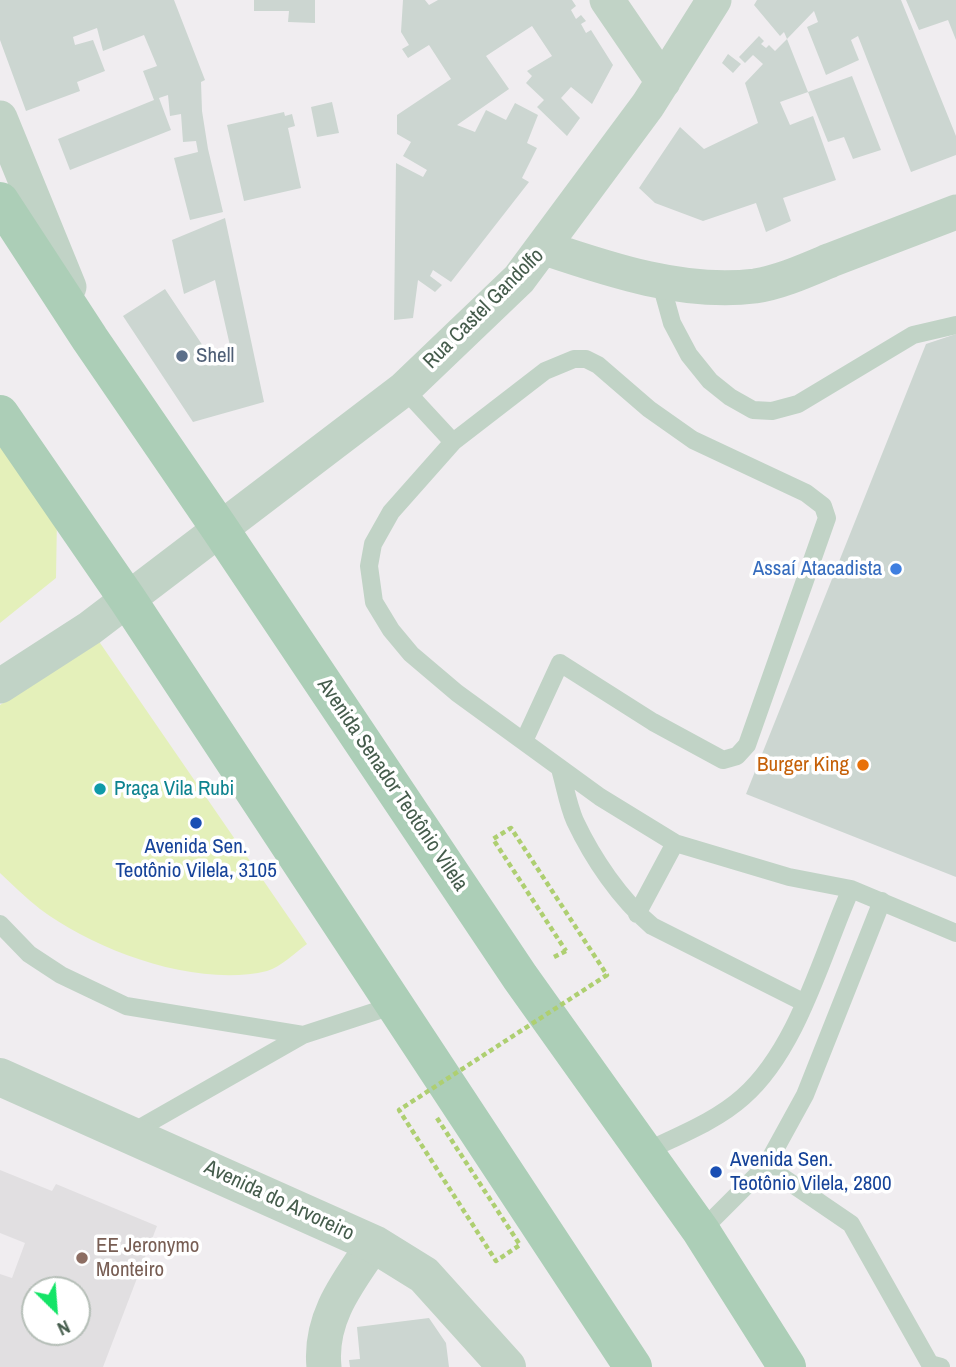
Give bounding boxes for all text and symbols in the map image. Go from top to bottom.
street label: Rua Castel Gandolfo [419,244,549,374]
place label: Shell [196,343,234,369]
marker: Shell [174,348,190,364]
place label: Assaí Atacadista [753,556,882,582]
marker: Assaí Atacadista [888,561,904,577]
street label: Avenida Senador Teotônio Vilela [311,674,473,896]
place label: Burger King [757,752,849,778]
marker: Burger King [855,757,871,773]
place label: Praça Vila Rubi [114,776,234,802]
marker: Praça Vila Rubi [92,781,108,797]
marker: Avenida Sen. Teotônio Vilela, 3105 [188,815,204,831]
place label: Avenida Sen. Teotônio Vilela, 3105 [115,834,277,884]
place label: Avenida Sen. Teotônio Vilela, 2800 [730,1147,892,1197]
street label: Avenida do Arvoreiro [200,1155,358,1247]
marker: Avenida Sen. Teotônio Vilela, 2800 [708,1164,724,1180]
place label: EE Jeronymo Monteiro [96,1233,199,1283]
marker: EE Jeronymo Monteiro [74,1250,90,1266]
north arrow [21,1276,91,1346]
text: N [53,1314,75,1342]

